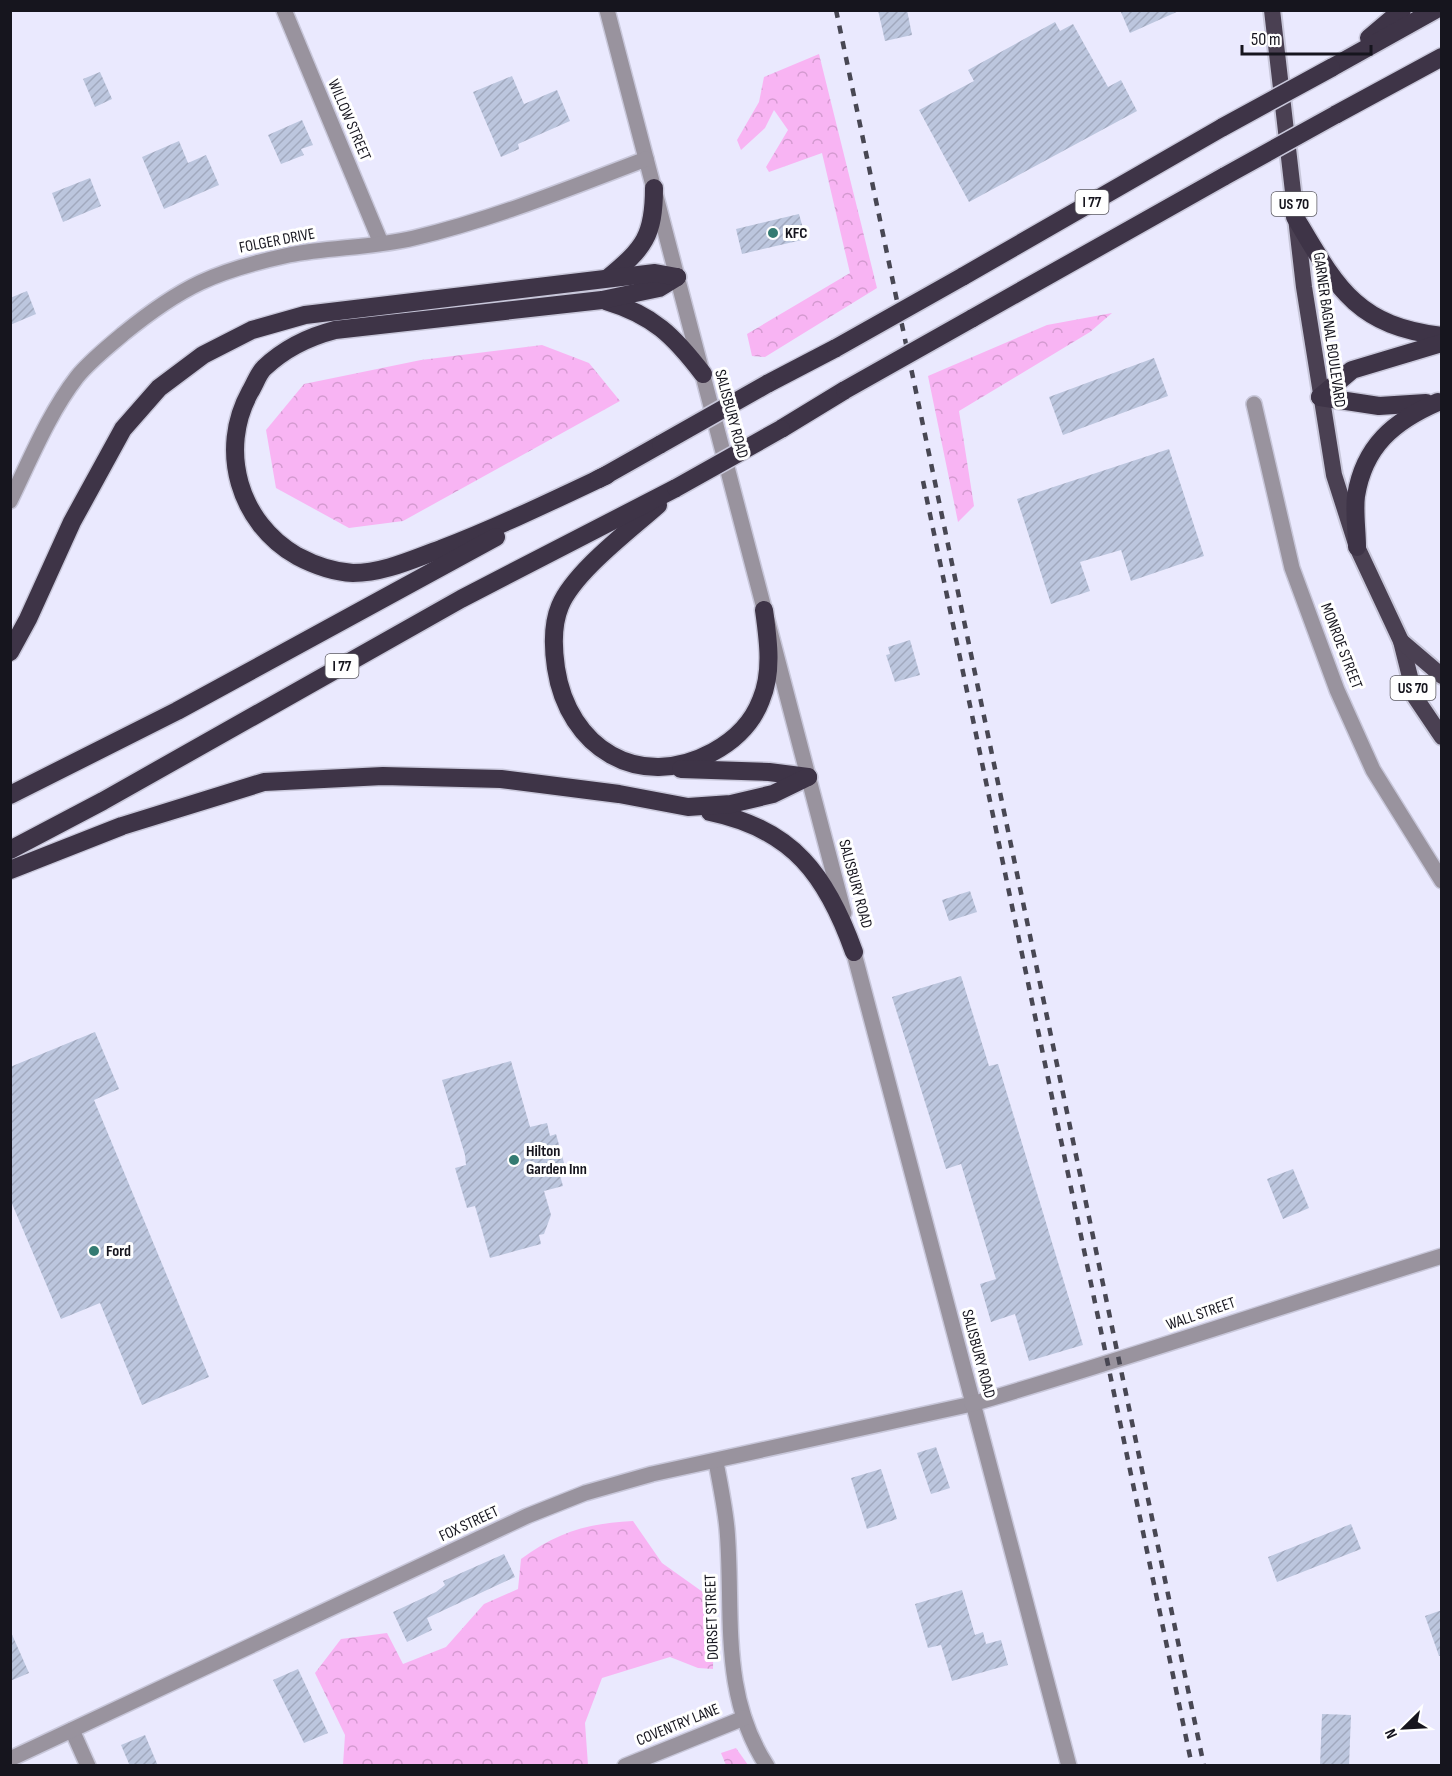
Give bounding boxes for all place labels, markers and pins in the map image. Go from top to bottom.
place label: KFC [785,224,808,243]
marker: KFC [766,226,780,240]
place label: Hilton Garden Inn [526,1142,587,1179]
marker: Hilton Garden Inn [507,1153,521,1167]
place label: Ford [106,1242,131,1261]
marker: Ford [87,1244,101,1258]

